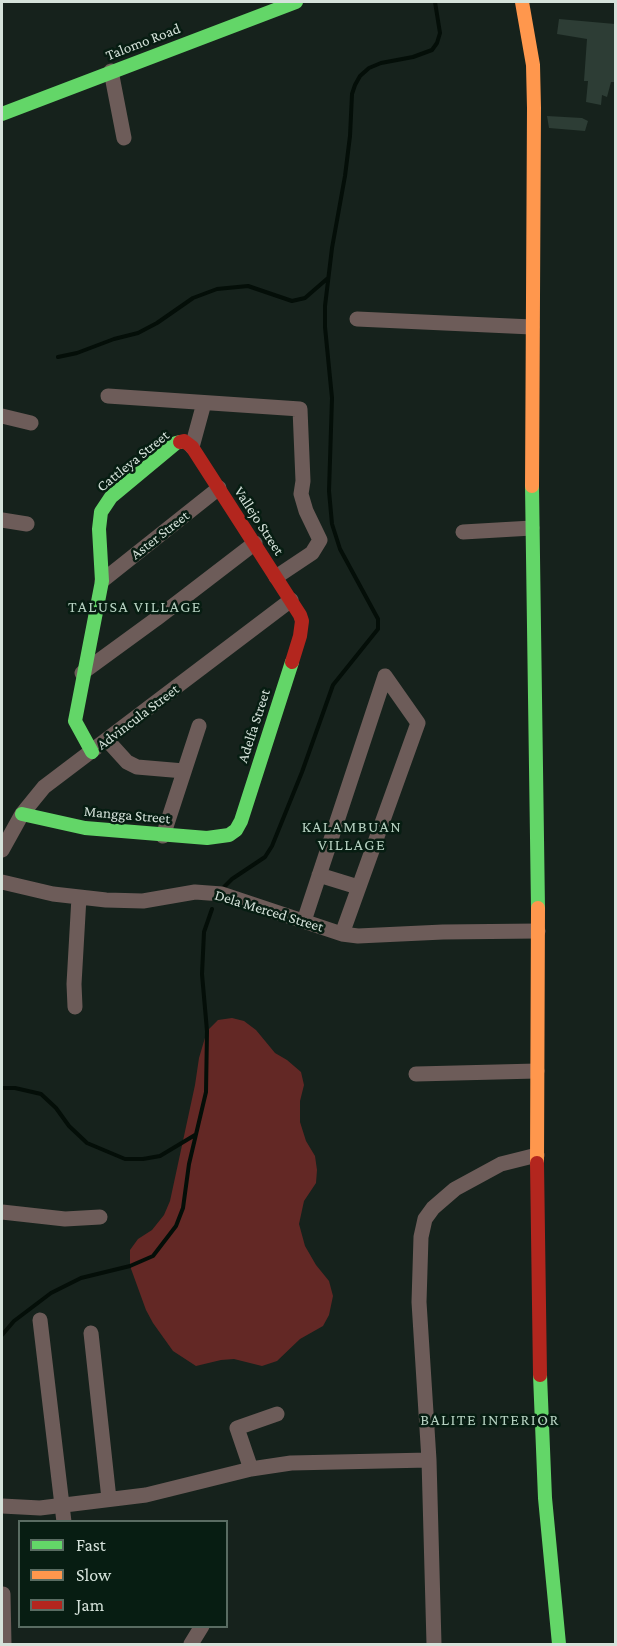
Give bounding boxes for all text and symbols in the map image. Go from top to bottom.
street label: Talomo Road [103,19,183,65]
street label: Cattleya Street [93,426,173,496]
street label: Vallejo Street [230,483,288,559]
street label: Aster Street [127,507,193,563]
district label: TALUSA VILLAGE [68,597,202,617]
street label: Advincula Street [93,680,183,754]
street label: Adelfa Street [234,687,274,765]
street label: Mangga Street [83,802,171,828]
district label: KALAMBUAN VILLAGE [302,817,402,855]
street label: Dela Merced Street [212,886,326,936]
district label: BALITE INTERIOR [420,1410,560,1430]
legend [18,1520,228,1628]
text: Fast [76,1535,106,1555]
text: Slow [76,1565,111,1585]
text: Jam [76,1595,104,1615]

